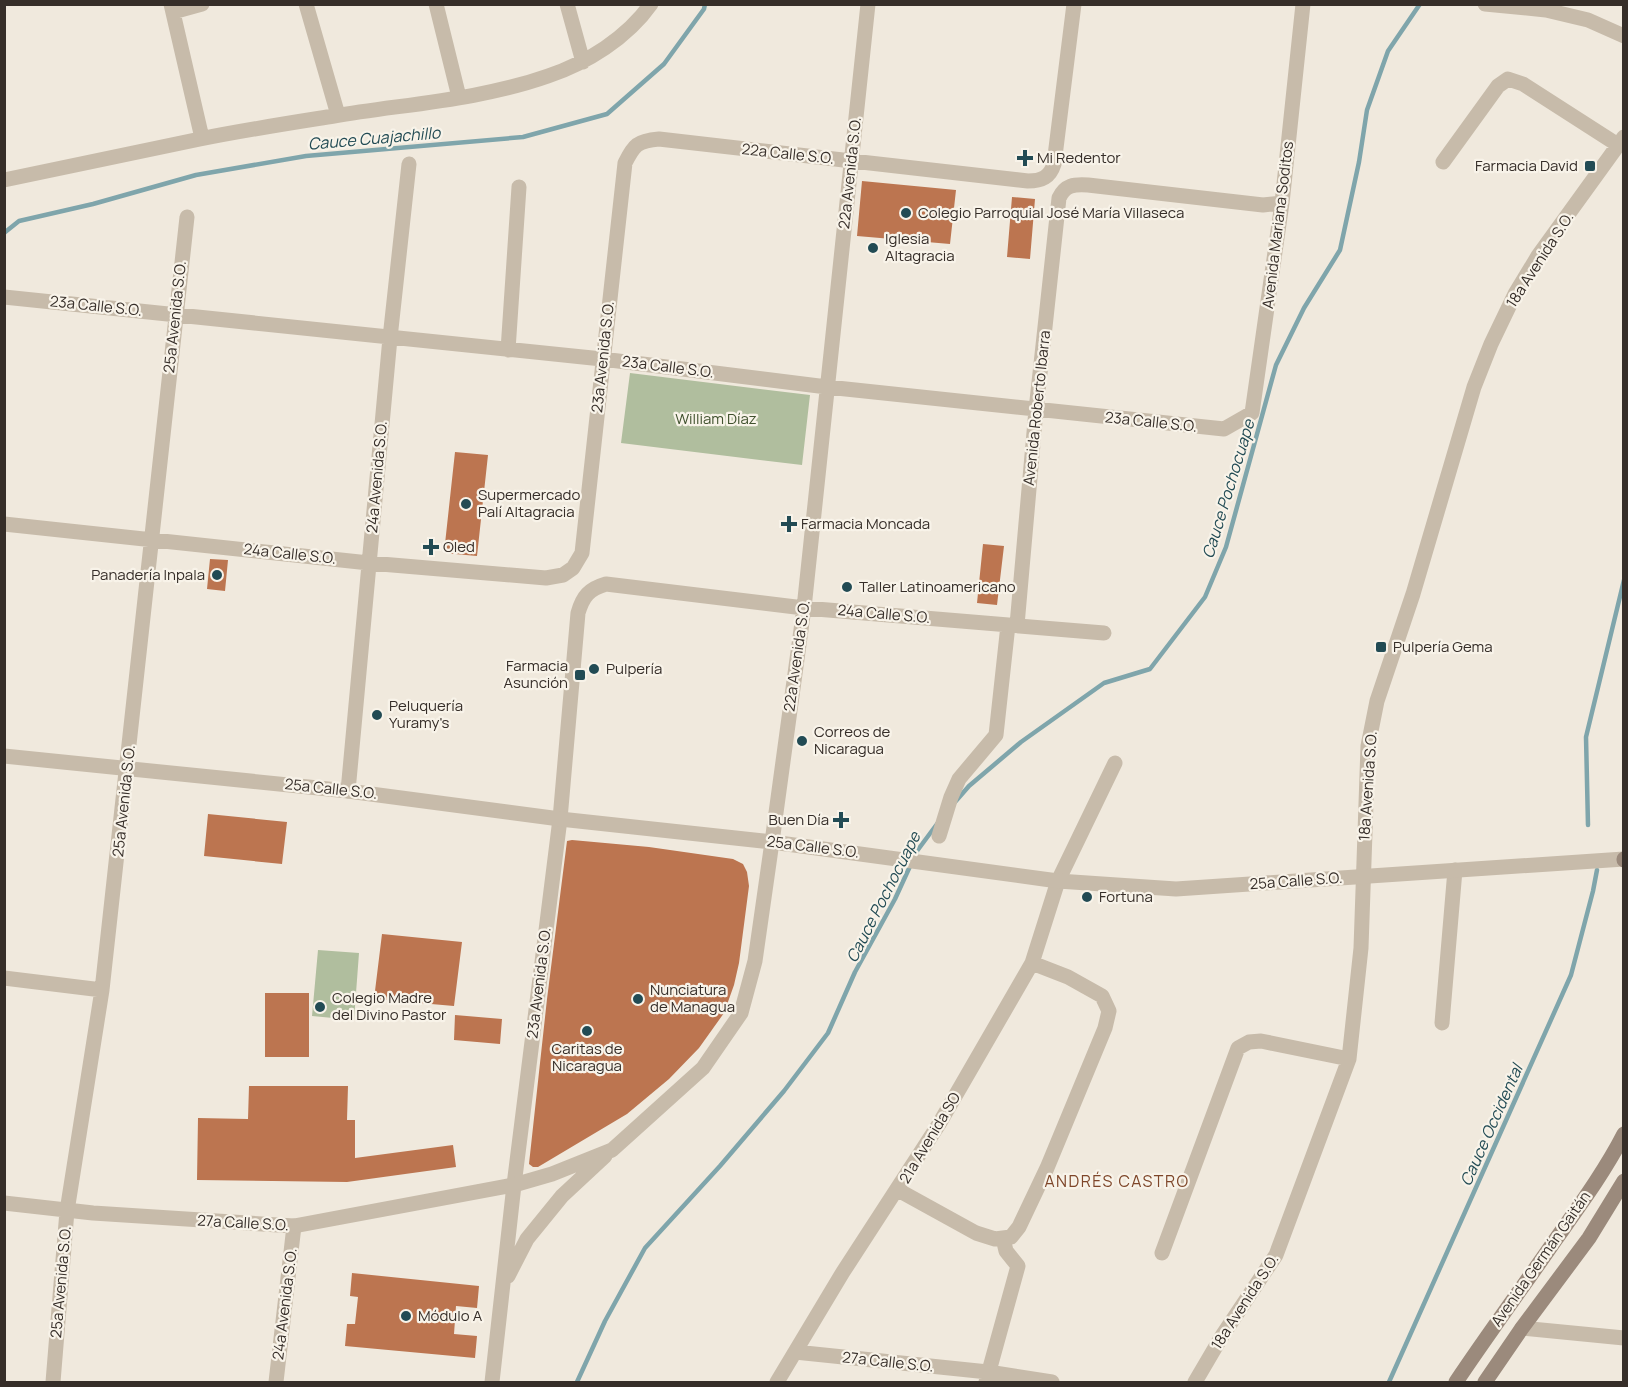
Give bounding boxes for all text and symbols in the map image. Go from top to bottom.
street label: 22a Avenida S.O. [833,116,866,230]
water label: Cauce Cuajachillo [307,121,443,155]
street label: 22a Calle S.O. [741,138,835,169]
street label: Avenida Mariana Soditos [1257,140,1298,310]
place label: Mi Redentor [1037,147,1121,168]
marker: Mi Redentor [1018,151,1032,165]
place label: Farmacia David [1475,155,1578,176]
marker: Farmacia David [1583,159,1597,173]
place label: Colegio Parroquial José María Villaseca [918,202,1184,223]
marker: Colegio Parroquial José María Villaseca [899,206,913,220]
street label: 18a Avenida S.O. [1501,208,1578,312]
place label: Iglesia Altagracia [885,228,955,266]
marker: Iglesia Altagracia [866,241,880,255]
street label: 25a Avenida S.O. [158,260,191,374]
street label: 23a Calle S.O. [49,290,143,321]
street label: 23a Avenida S.O. [586,300,619,414]
street label: Avenida Roberto Ibarra [1018,329,1055,487]
street label: 23a Calle S.O. [621,350,715,383]
street label: 23a Calle S.O. [1104,406,1198,437]
park label: William Díaz [675,408,757,429]
water label: Cauce Pochocuape [1196,415,1260,561]
street label: 24a Avenida S.O. [361,420,392,534]
place label: Supermercado Palí Altagracia [478,484,580,522]
marker: Supermercado Palí Altagracia [459,497,473,511]
place label: Farmacia Moncada [801,513,930,534]
marker: Farmacia Moncada [782,517,796,531]
place label: Oled [443,536,475,557]
street label: 24a Calle S.O. [243,538,337,569]
marker: Oled [424,540,438,554]
place label: Panadería Inpala [91,564,205,585]
marker: Panadería Inpala [210,568,224,582]
place label: Taller Latinoamericano [859,576,1016,597]
marker: Taller Latinoamericano [840,580,854,594]
street label: 22a Avenida S.O. [778,599,815,713]
street label: 24a Calle S.O. [837,599,931,628]
place label: Pulpería Gema [1393,636,1493,657]
marker: Pulpería Gema [1374,640,1388,654]
place label: Farmacia Asunción [503,655,568,693]
place label: Pulpería [606,658,662,679]
marker: Pulpería [587,662,601,676]
marker: Farmacia Asunción [573,668,587,682]
place label: Peluquería Yuramy's [389,695,463,733]
marker: Peluquería Yuramy's [370,708,384,722]
place label: Correos de Nicaragua [814,721,891,759]
street label: 18a Avenida S.O. [1353,730,1382,842]
marker: Correos de Nicaragua [795,734,809,748]
street label: 25a Avenida S.O. [107,744,140,858]
street label: 25a Calle S.O. [284,773,378,804]
place label: Buen Día [769,809,829,830]
marker: Buen Día [834,813,848,827]
water label: Cauce Pochocuape [841,826,926,966]
street label: 25a Calle S.O. [766,830,860,863]
street label: 25a Calle S.O. [1249,867,1343,894]
place label: Fortuna [1099,886,1153,907]
marker: Fortuna [1080,890,1094,904]
street label: 23a Avenida S.O. [521,926,556,1040]
place label: Nunciatura de Managua [650,979,735,1017]
place label: Colegio Madre del Divino Pastor [332,987,447,1025]
marker: Nunciatura de Managua [631,992,645,1006]
marker: Colegio Madre del Divino Pastor [313,1000,327,1014]
marker: Caritas de Nicaragua [580,1024,594,1038]
place label: Caritas de Nicaragua [552,1038,623,1076]
water label: Cauce Occidental [1454,1059,1529,1189]
street label: 21a Avenida SO [894,1088,965,1187]
district label: ANDRÉS CASTRO [1044,1170,1190,1192]
street label: Avenida Germán Gaitán [1486,1187,1595,1331]
street label: 27a Calle S.O. [197,1210,289,1235]
street label: 25a Avenida S.O. [45,1225,76,1339]
street label: 24a Avenida S.O. [267,1247,302,1361]
street label: 18a Avenida S.O. [1206,1250,1283,1354]
place label: Módulo A [418,1305,483,1326]
marker: Módulo A [399,1309,413,1323]
street label: 27a Calle S.O. [841,1346,935,1377]

